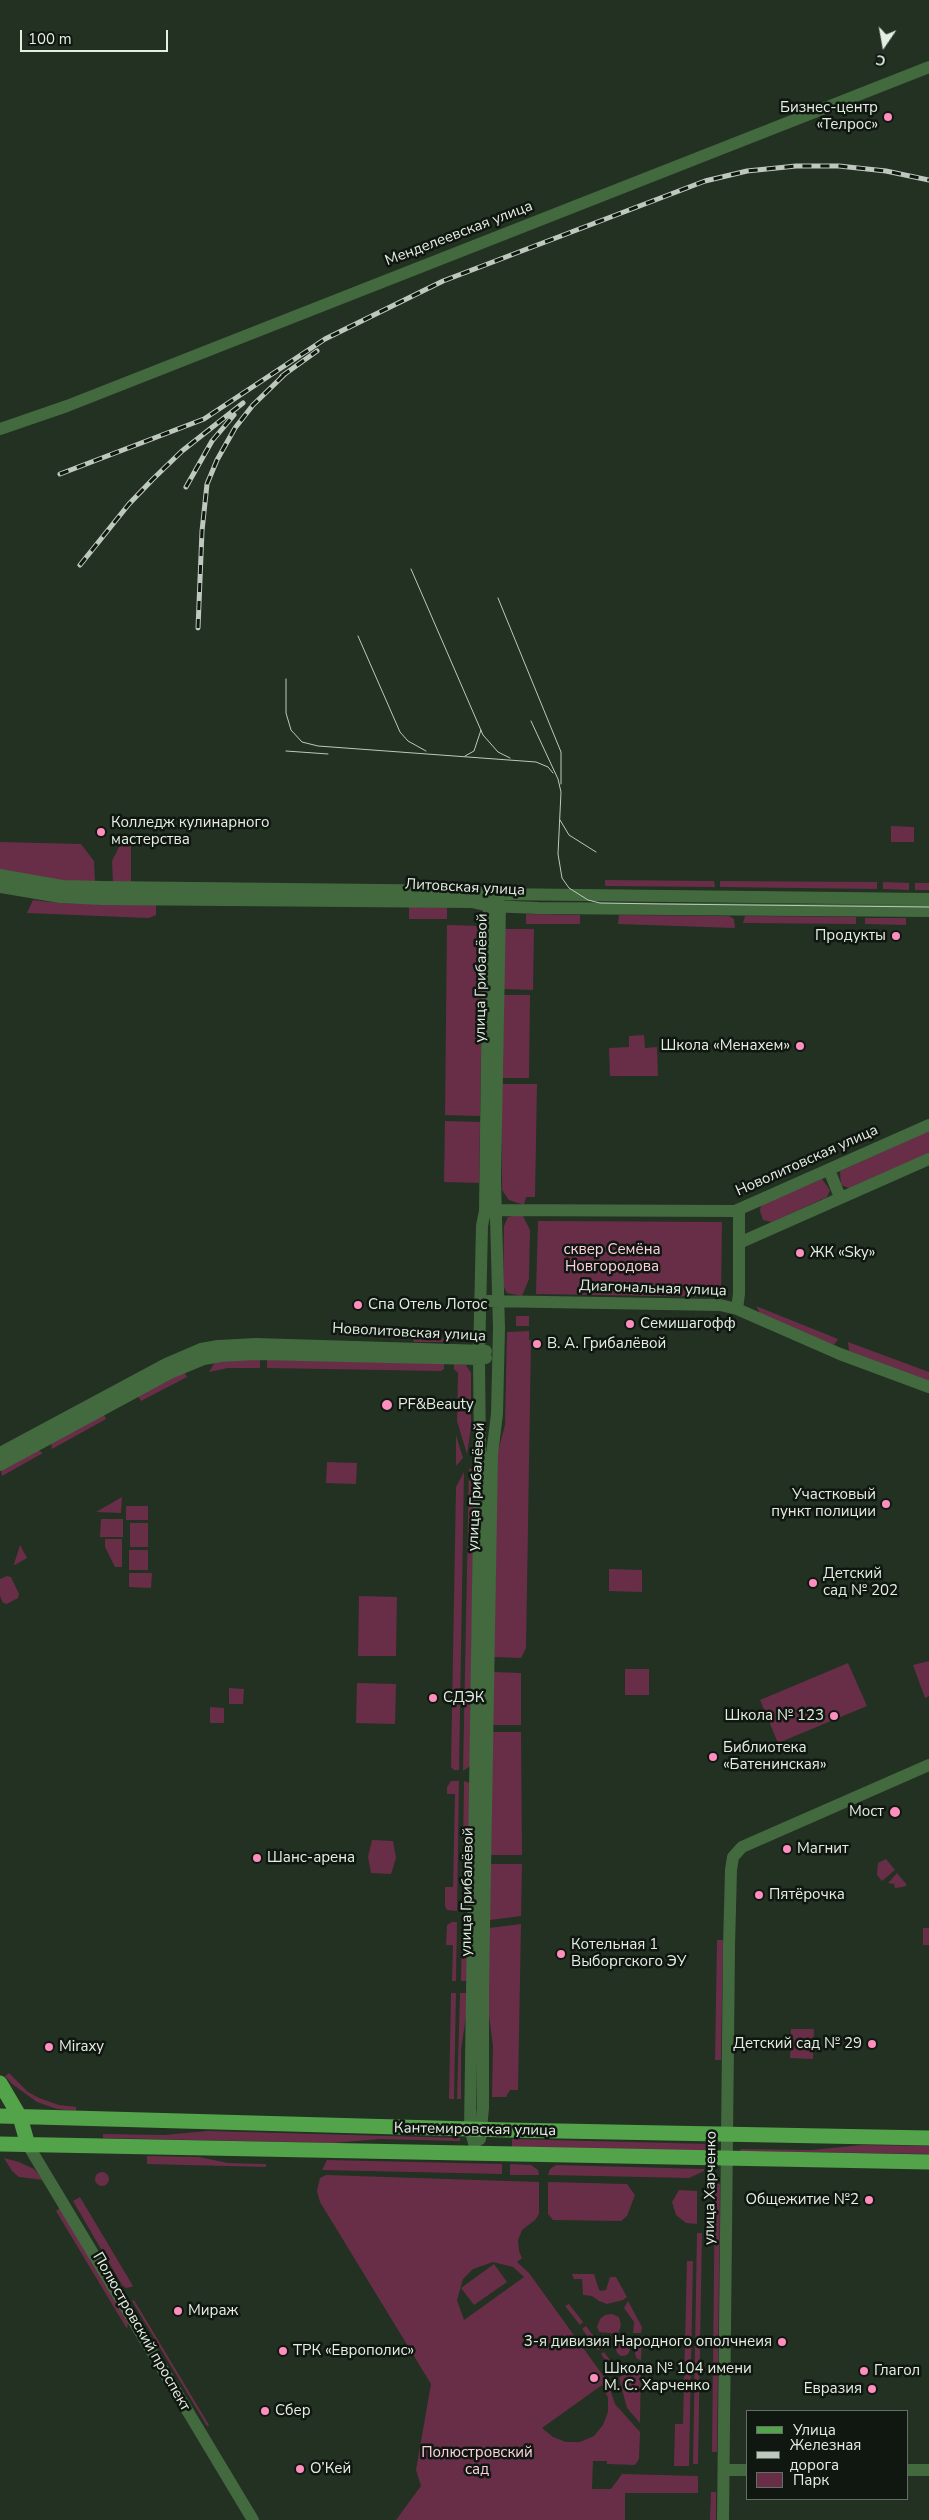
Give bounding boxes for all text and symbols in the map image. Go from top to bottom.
scale bar [22,20,170,52]
north arrow [859,20,909,70]
text: 100 m [28,29,72,49]
text: С [874,50,887,70]
place label: Бизнес-центр «Телрос» [780,99,878,134]
marker: Бизнес-центр «Телрос» [882,111,894,123]
street label: Менделеевская улица [383,198,535,270]
place label: Колледж кулинарного мастерства [111,814,269,849]
marker: Колледж кулинарного мастерства [95,826,107,838]
street label: Литовская улица [405,876,525,900]
street label: улица Грибалёвой [472,913,492,1043]
place label: Продукты [815,927,886,945]
marker: Продукты [890,930,902,942]
place label: Школа «Менахем» [660,1037,790,1055]
marker: Школа «Менахем» [794,1040,806,1052]
street label: Новолитовская улица [733,1121,881,1201]
park label: сквер Семёна Новгородова [563,1241,661,1276]
place label: ЖК «Sky» [810,1244,875,1262]
marker: ЖК «Sky» [794,1247,806,1259]
street label: Диагональная улица [579,1277,727,1301]
place label: Спа Отель Лотос [368,1296,487,1314]
marker: Спа Отель Лотос [352,1299,364,1311]
place label: Семишагофф [640,1315,736,1333]
marker: Семишагофф [624,1318,636,1330]
street label: Новолитовская улица [332,1320,486,1346]
place label: В. А. Грибалёвой [547,1335,666,1353]
marker: В. А. Грибалёвой [531,1338,543,1350]
place label: PF&Beauty [398,1396,474,1414]
marker: PF&Beauty [380,1398,394,1412]
street label: улица Грибалёвой [465,1422,489,1552]
place label: Участковый пункт полиции [771,1486,876,1521]
marker: Участковый пункт полиции [880,1498,892,1510]
place label: Детский сад № 202 [823,1565,898,1600]
marker: Детский сад № 202 [807,1577,819,1589]
place label: СДЭК [443,1689,484,1707]
marker: СДЭК [427,1692,439,1704]
place label: Школа № 123 [724,1707,824,1725]
marker: Школа № 123 [828,1710,840,1722]
place label: Библиотека «Батенинская» [723,1739,827,1774]
marker: Библиотека «Батенинская» [707,1751,719,1763]
place label: Мост [849,1803,884,1821]
marker: Мост [888,1805,902,1819]
street label: улица Грибалёвой [458,1827,478,1957]
place label: Магнит [797,1840,849,1858]
marker: Магнит [781,1843,793,1855]
place label: Шанс-арена [267,1849,355,1867]
marker: Шанс-арена [251,1852,263,1864]
place label: Пятёрочка [769,1886,845,1904]
marker: Пятёрочка [753,1889,765,1901]
place label: Котельная 1 Выборгского ЭУ [571,1936,686,1971]
marker: Котельная 1 Выборгского ЭУ [555,1948,567,1960]
place label: Детский сад № 29 [733,2035,862,2053]
place label: Miraxy [59,2038,104,2056]
marker: Детский сад № 29 [866,2038,878,2050]
marker: Miraxy [43,2041,55,2053]
street label: Кантемировская улица [394,2120,556,2140]
street label: улица Харченко [701,2131,721,2245]
place label: Общежитие №2 [745,2191,859,2209]
marker: Общежитие №2 [863,2194,875,2206]
street label: Полюстровский проспект [88,2249,194,2415]
place label: Мираж [188,2302,238,2320]
marker: Мираж [172,2305,184,2317]
place label: 3-я дивизия Народного ополчнеия [524,2333,772,2351]
marker: 3-я дивизия Народного ополчнеия [776,2336,788,2348]
place label: ТРК «Европолис» [293,2342,414,2360]
marker: ТРК «Европолис» [277,2345,289,2357]
place label: Школа № 104 имени М. С. Харченко [604,2360,752,2395]
place label: Глагол [874,2362,920,2380]
marker: Глагол [858,2365,870,2377]
marker: Школа № 104 имени М. С. Харченко [588,2372,600,2384]
place label: Евразия [804,2380,862,2398]
marker: Евразия [866,2383,878,2395]
place label: Сбер [275,2402,311,2420]
marker: Сбер [259,2405,271,2417]
legend [746,2410,909,2500]
text: Улица [793,2420,836,2440]
text: Железная дорога [790,2435,861,2475]
park label: Полюстровский сад [421,2444,533,2479]
place label: О’Кей [310,2460,351,2478]
marker: О’Кей [294,2463,306,2475]
text: Парк [793,2470,829,2490]

